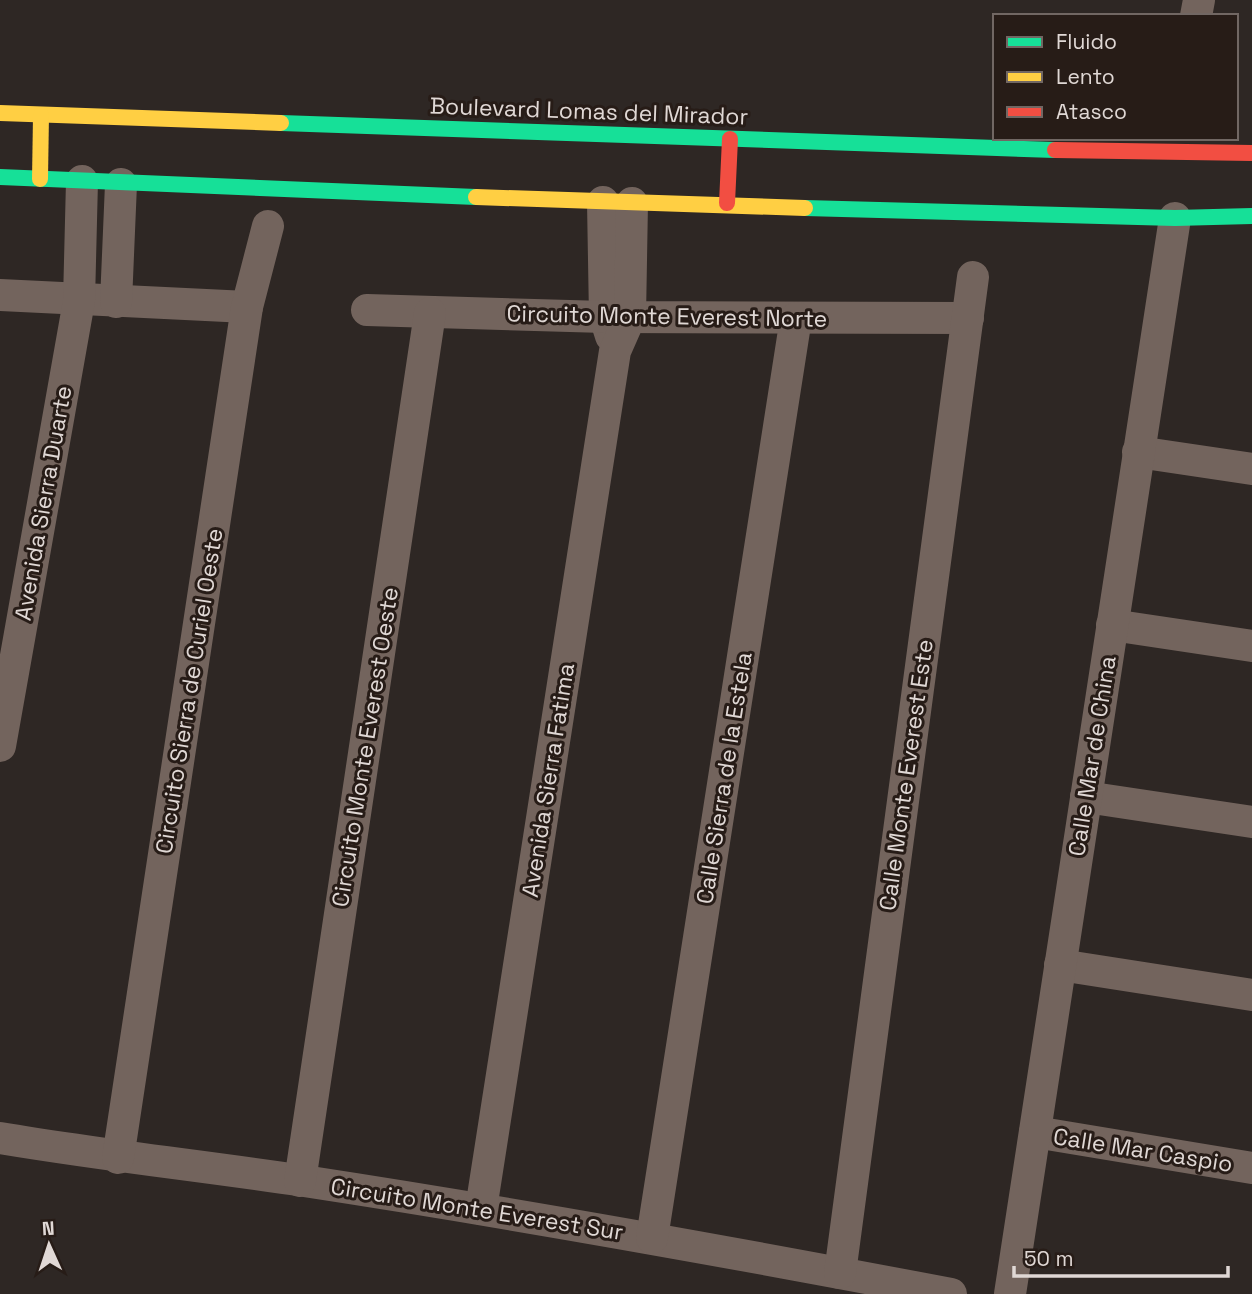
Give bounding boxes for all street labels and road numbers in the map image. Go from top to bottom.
street label: Boulevard Lomas del Mirador [429,90,749,132]
street label: Circuito Monte Everest Norte [506,298,828,334]
street label: Avenida Sierra Duarte [8,383,78,623]
street label: Circuito Sierra de Curiel Oeste [148,526,230,856]
street label: Circuito Monte Everest Oeste [325,585,405,909]
street label: Calle Monte Everest Este [872,637,940,913]
street label: Calle Sierra de la Estela [689,650,759,906]
street label: Calle Mar de China [1061,654,1123,858]
street label: Avenida Sierra Fatima [515,661,581,899]
street label: Calle Mar Caspio [1051,1121,1235,1179]
street label: Circuito Monte Everest Sur [329,1171,625,1247]

